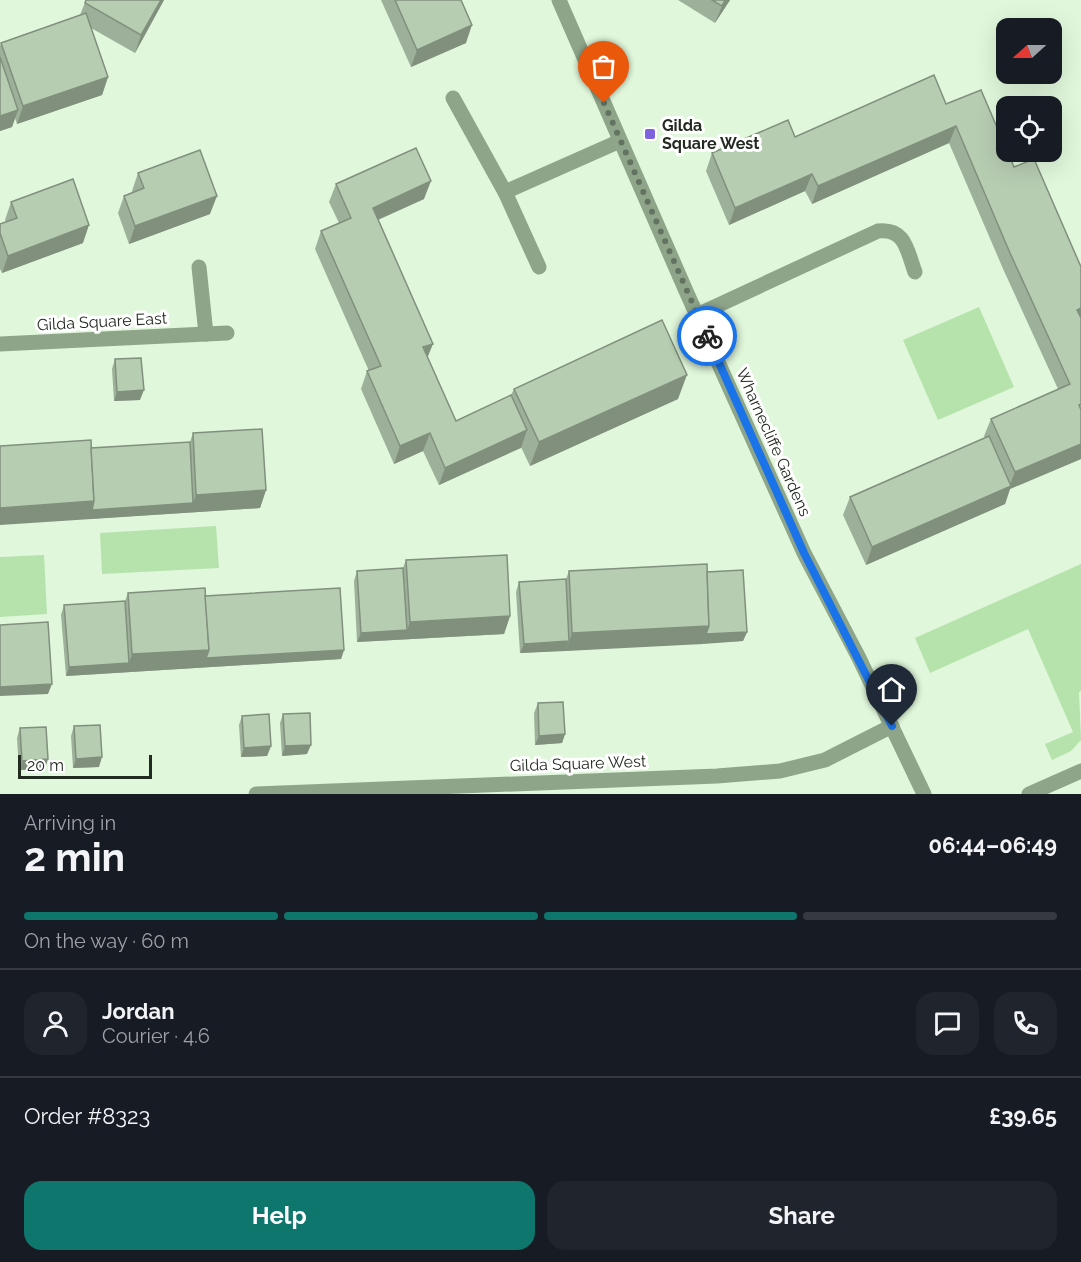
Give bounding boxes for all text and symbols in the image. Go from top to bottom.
north arrow [996,18,1062,84]
map controls [996,18,1062,162]
pin [578,41,629,103]
icon: bag [587,50,620,83]
button: locate [996,96,1062,162]
place label: Gilda Square West [662,116,759,153]
marker: Gilda Square West [643,127,657,141]
courier [677,306,737,366]
street label: Gilda Square East [37,309,168,334]
icon: bike [691,320,724,353]
street label: Wharnecliffe Gardens [732,365,815,520]
pin [866,664,917,726]
icon: home [875,673,908,706]
scale bar [18,752,152,780]
street label: Gilda Square West [510,752,647,775]
text: 20 m [27,756,64,775]
text: Arriving in [24,811,116,835]
text: 06:44–06:49 [928,832,1057,858]
text: 2 min [24,834,125,880]
text: On the way · 60 m [24,929,189,953]
button: person [24,992,87,1055]
button: chat [916,992,979,1055]
button: phone [994,992,1057,1055]
text: Jordan [102,998,174,1024]
text: Courier · 4.6 [102,1024,210,1048]
text: Order #8323 [24,1103,150,1129]
text: £39.65 [989,1103,1057,1129]
button: Help [24,1181,535,1250]
button: Share [547,1181,1057,1250]

